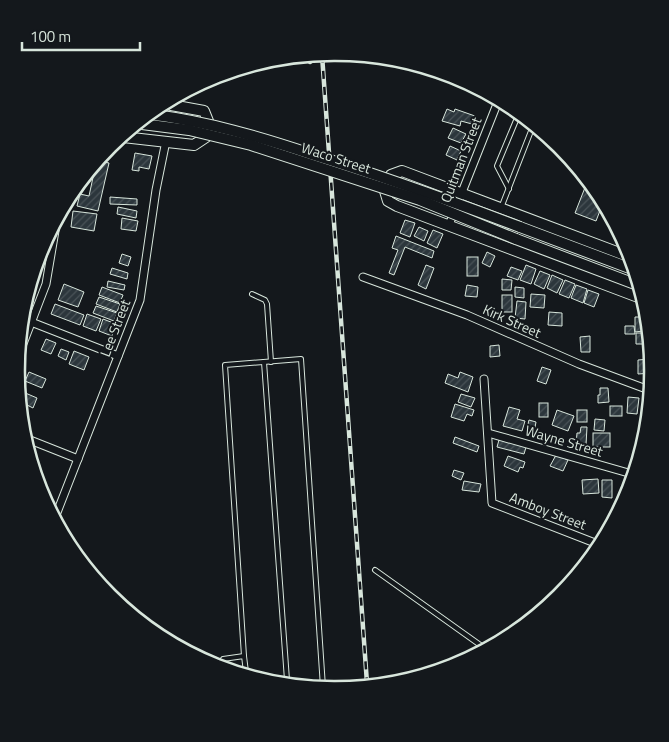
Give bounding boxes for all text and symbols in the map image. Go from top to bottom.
scale bar [22,20,140,52]
text: 100 m [30,25,71,48]
street label: Quitman Street [435,114,487,206]
street label: Waco Street [299,136,374,179]
street label: Lee Street [94,296,135,360]
street label: Kirk Street [480,298,545,343]
street label: Wayne Street [523,419,605,462]
street label: Amboy Street [507,486,590,535]

